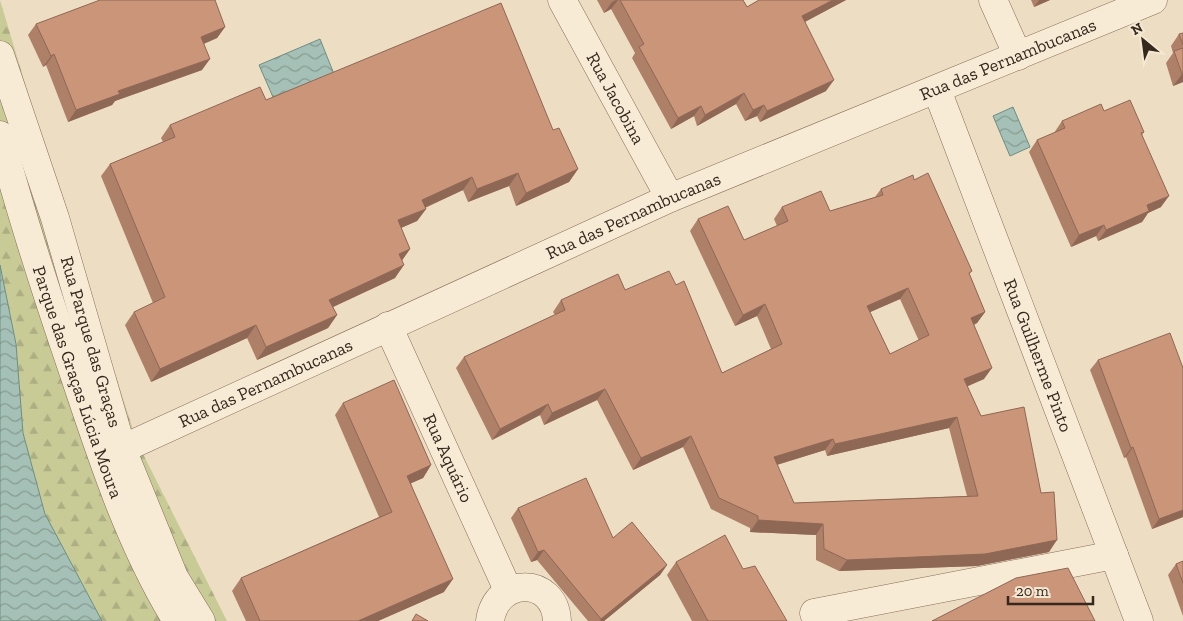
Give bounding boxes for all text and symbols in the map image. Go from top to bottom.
street label: Rua das Pernambucanas [916,13,1100,105]
north arrow [1118,15,1168,65]
text: N [1128,19,1146,39]
street label: Rua Jacobina [582,49,650,148]
street label: Rua das Pernambucanas [543,167,724,264]
street label: Rua Parque das Graças [56,254,126,430]
street label: Parque das Graças Lúcia Moura [28,263,128,502]
street label: Rua Guilherme Pinto [999,276,1077,435]
street label: Rua das Pernambucanas [175,334,356,433]
street label: Rua Aquário [418,410,478,506]
scale bar [1008,574,1093,606]
text: 20 m [1016,582,1049,600]

